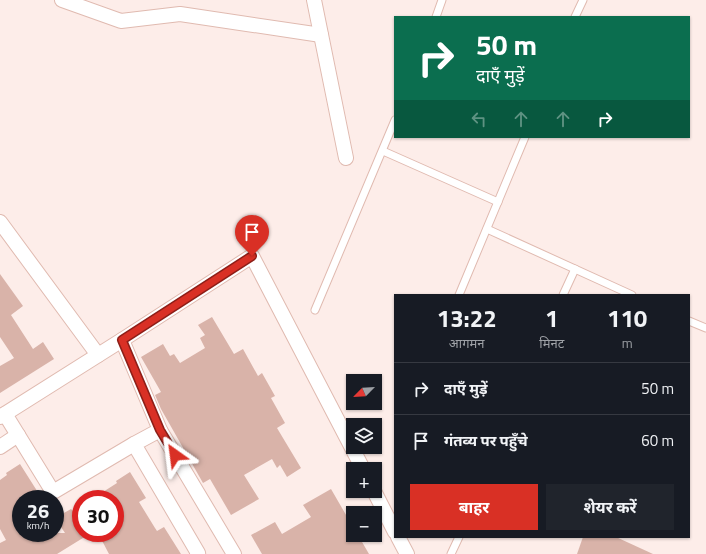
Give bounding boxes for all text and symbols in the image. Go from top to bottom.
text: 50 m [476,23,537,66]
icon: right [410,32,462,84]
text: दाएँ मुड़ें [476,62,525,89]
icon: left [468,108,490,130]
icon: ahead [510,108,532,130]
icon: ahead [552,108,574,130]
icon: right [594,108,616,130]
pin [235,215,269,256]
icon: arrive [241,221,263,243]
text: 13:22 [437,300,497,336]
text: 1 [545,300,559,336]
text: 110 [607,300,647,336]
text: आगमन [449,333,484,353]
text: मिनट [539,333,564,353]
text: m [622,333,633,353]
north arrow [346,374,382,410]
map controls [346,374,382,542]
text: दाएँ मुड़ें [444,377,488,400]
text: 50 m [641,377,674,400]
icon: right [410,378,432,400]
button: layers [346,418,382,454]
text: गंतव्य पर पहुँचे [444,429,528,452]
text: 60 m [641,429,674,452]
icon: arrive [410,430,432,452]
position arrow [154,434,196,476]
button: + [346,462,382,498]
button: बाहर [410,484,538,530]
button: शेयर करें [546,484,674,530]
speed limit sign: 30 [72,490,124,542]
text: 26 [27,495,49,526]
button: − [346,506,382,542]
text: km/h [27,518,49,533]

